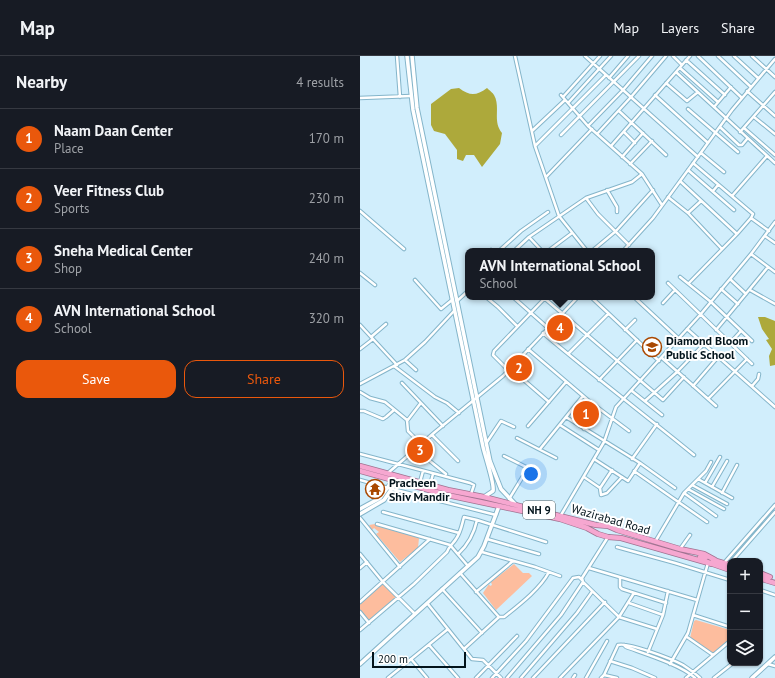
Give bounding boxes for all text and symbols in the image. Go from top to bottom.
text: Map [20,16,55,40]
text: Map [613,19,639,37]
text: Layers [661,19,699,37]
text: Share [721,19,755,37]
text: Nearby [16,71,67,93]
text: 4 results [296,74,344,91]
text: Naam Daan Center [54,121,173,140]
text: 1 [25,130,33,147]
text: 170 m [309,130,344,147]
text: Place [54,140,84,157]
text: Veer Fitness Club [54,181,164,200]
text: 2 [25,190,33,207]
text: 230 m [309,190,344,207]
text: Sports [54,200,90,217]
text: Sneha Medical Center [54,241,193,260]
popup [465,248,655,300]
text: 3 [25,250,33,267]
text: 240 m [309,250,344,267]
text: AVN International School [479,256,641,275]
text: Shop [54,260,82,277]
text: School [479,275,517,292]
text: AVN International School [54,301,215,320]
text: 4 [25,310,33,327]
text: 320 m [309,310,344,327]
pin: 4 [547,313,573,343]
text: School [54,320,92,337]
place label: Diamond Bloom Public School [666,333,749,362]
school or university icon: Diamond Bloom Public School [641,336,663,358]
pin: 2 [506,353,532,383]
button: Save [16,360,176,398]
button: Share [184,360,344,398]
pin: 1 [573,399,599,429]
pin: 3 [407,435,433,465]
your location [521,464,541,484]
place label: Pracheen Shiv Mandir [389,475,450,504]
temple icon: Pracheen Shiv Mandir [364,478,386,500]
road number: NH 9 [523,501,555,519]
street label: Wazirabad Road [570,501,652,537]
map controls [727,558,763,666]
button: + [727,558,763,594]
button: − [727,594,763,630]
button: layers [727,630,763,666]
scale bar [372,650,466,669]
text: 200 m [378,652,408,666]

